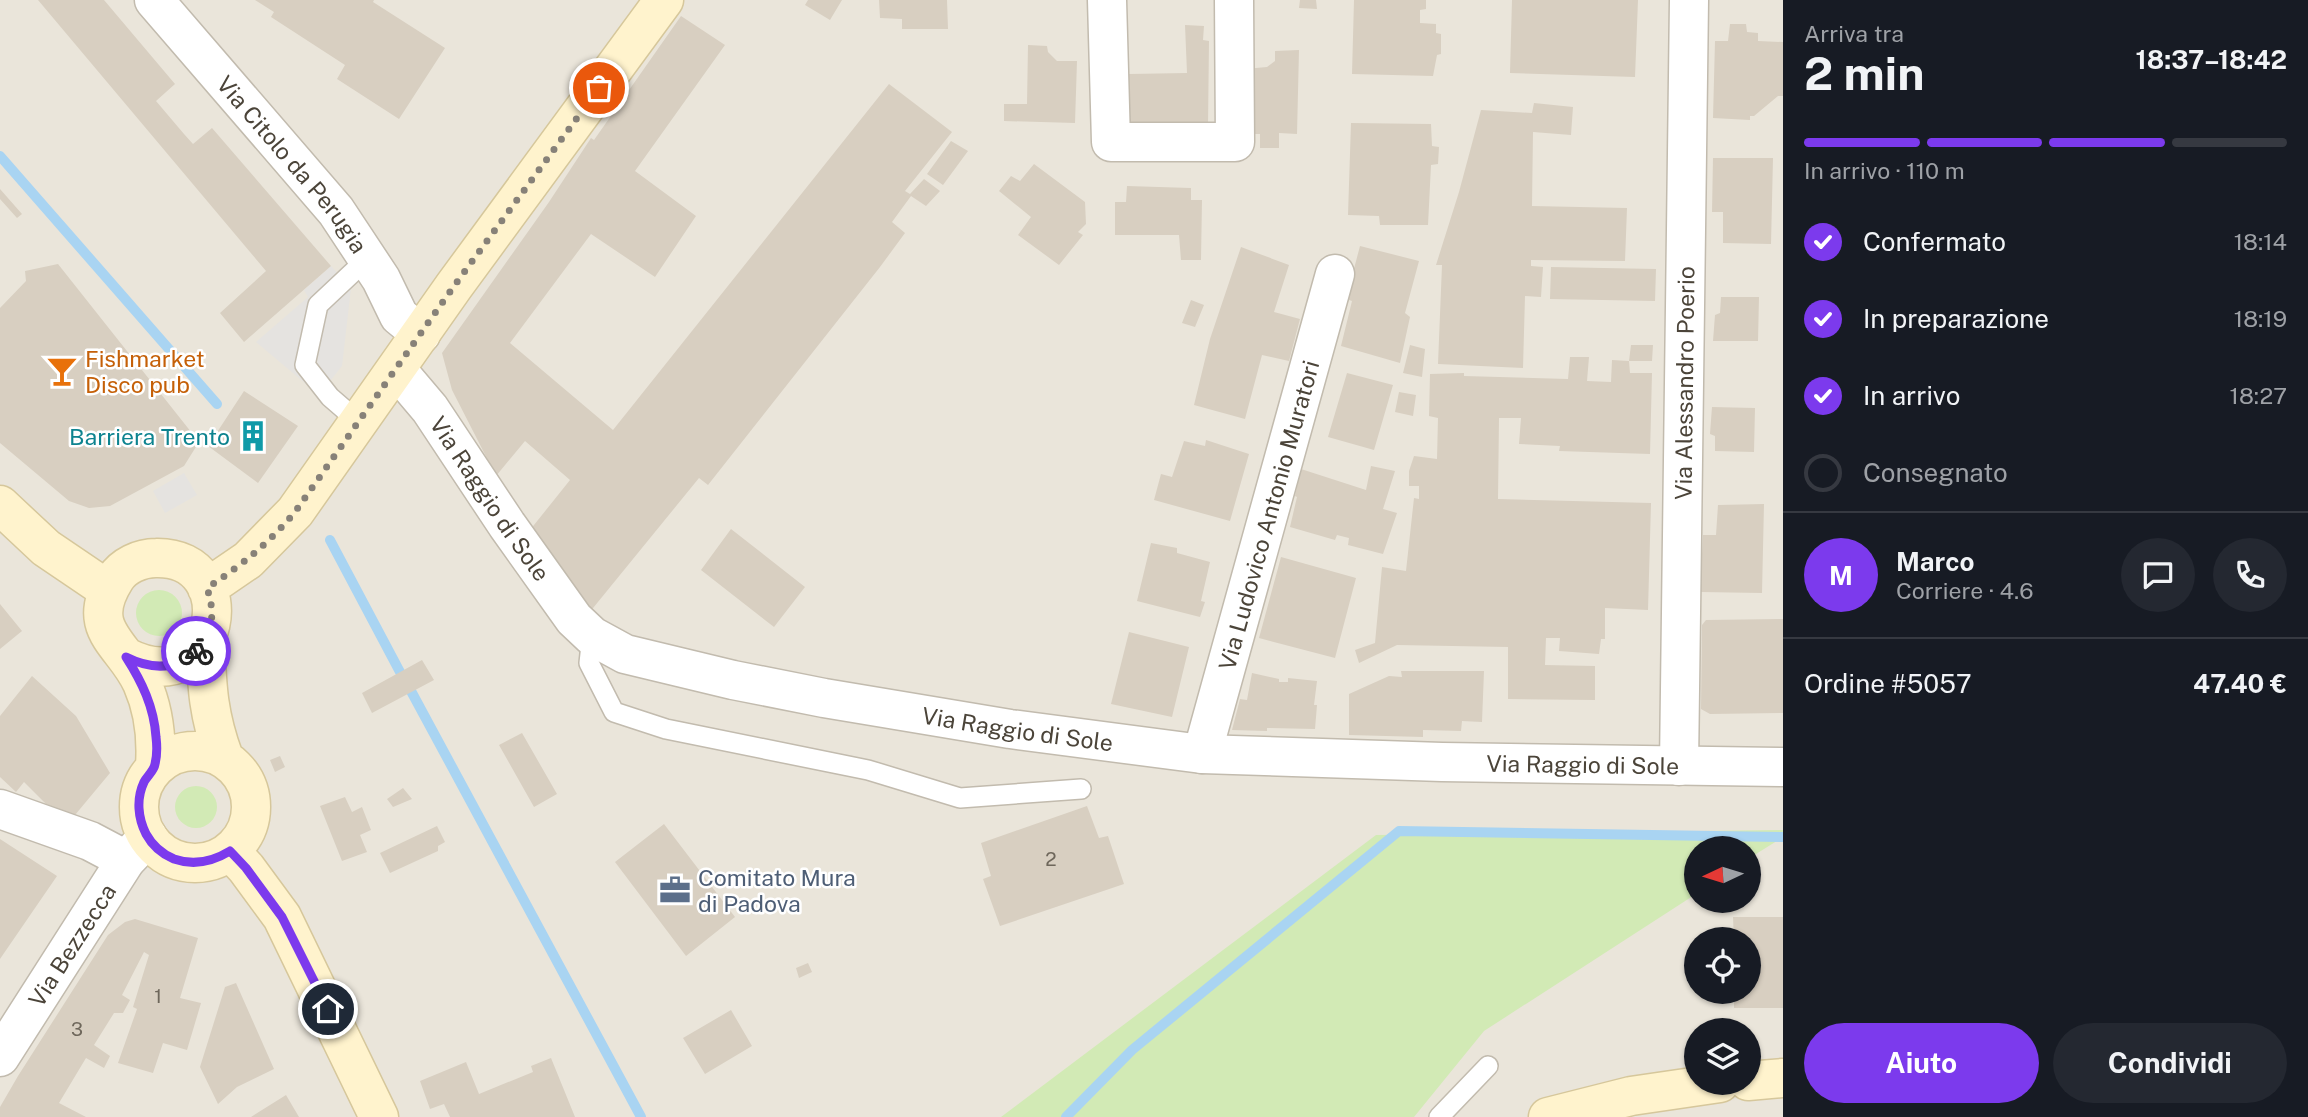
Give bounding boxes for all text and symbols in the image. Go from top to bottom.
text: Arriva tra [1804,20,1904,47]
text: 18:37–18:42 [2136,44,2287,75]
text: 2 min [1804,46,1924,100]
pin [569,58,629,118]
icon: bag [580,69,618,107]
street label: Via Citolo da Perugia [212,70,373,258]
text: In arrivo · 110 m [1804,157,1965,184]
icon: check [1804,223,1842,261]
text: Confermato [1863,226,2006,257]
text: 18:14 [2234,228,2287,255]
street label: Via Alessandro Poerio [1669,266,1699,500]
icon: check [1804,300,1842,338]
text: In preparazione [1863,303,2049,334]
text: 18:19 [2234,305,2287,332]
place label: Fishmarket Disco pub [85,345,205,398]
bar icon: Fishmarket Disco pub [45,354,79,388]
street label: Via Ludovico Antonio Muratori [1212,357,1324,673]
icon: check [1804,377,1842,415]
text: In arrivo [1863,380,1960,411]
text: 18:27 [2230,382,2287,409]
street label: Via Raggio di Sole [425,411,556,586]
building icon: Barriera Trento [236,419,270,453]
place label: Barriera Trento [69,423,230,450]
text: Consegnato [1863,457,2008,488]
button: chat [2121,538,2195,612]
button: phone [2213,538,2287,612]
text: Marco [1896,546,1974,577]
text: M [1829,560,1853,591]
text: Corriere · 4.6 [1896,577,2033,604]
courier [161,616,231,686]
icon: bike [177,632,215,670]
text: Ordine #5057 [1804,668,1972,699]
text: 47.40 € [2193,668,2287,699]
street label: Via Raggio di Sole [920,701,1115,756]
street label: Via Raggio di Sole [1486,749,1679,779]
north arrow [1684,836,1760,914]
map controls [1684,836,1761,1095]
house number: 2 [1045,848,1057,870]
place label: Comitato Mura di Padova [698,864,856,917]
office icon: Comitato Mura di Padova [658,873,692,907]
street label: Via Bezzecca [22,878,121,1011]
button: locate [1684,927,1761,1004]
pin [298,979,358,1039]
house number: 1 [154,985,162,1007]
icon: home [309,990,347,1028]
house number: 3 [71,1018,83,1040]
button: layers [1684,1018,1761,1095]
button: Aiuto [1804,1023,2039,1103]
button: Condividi [2053,1023,2287,1103]

